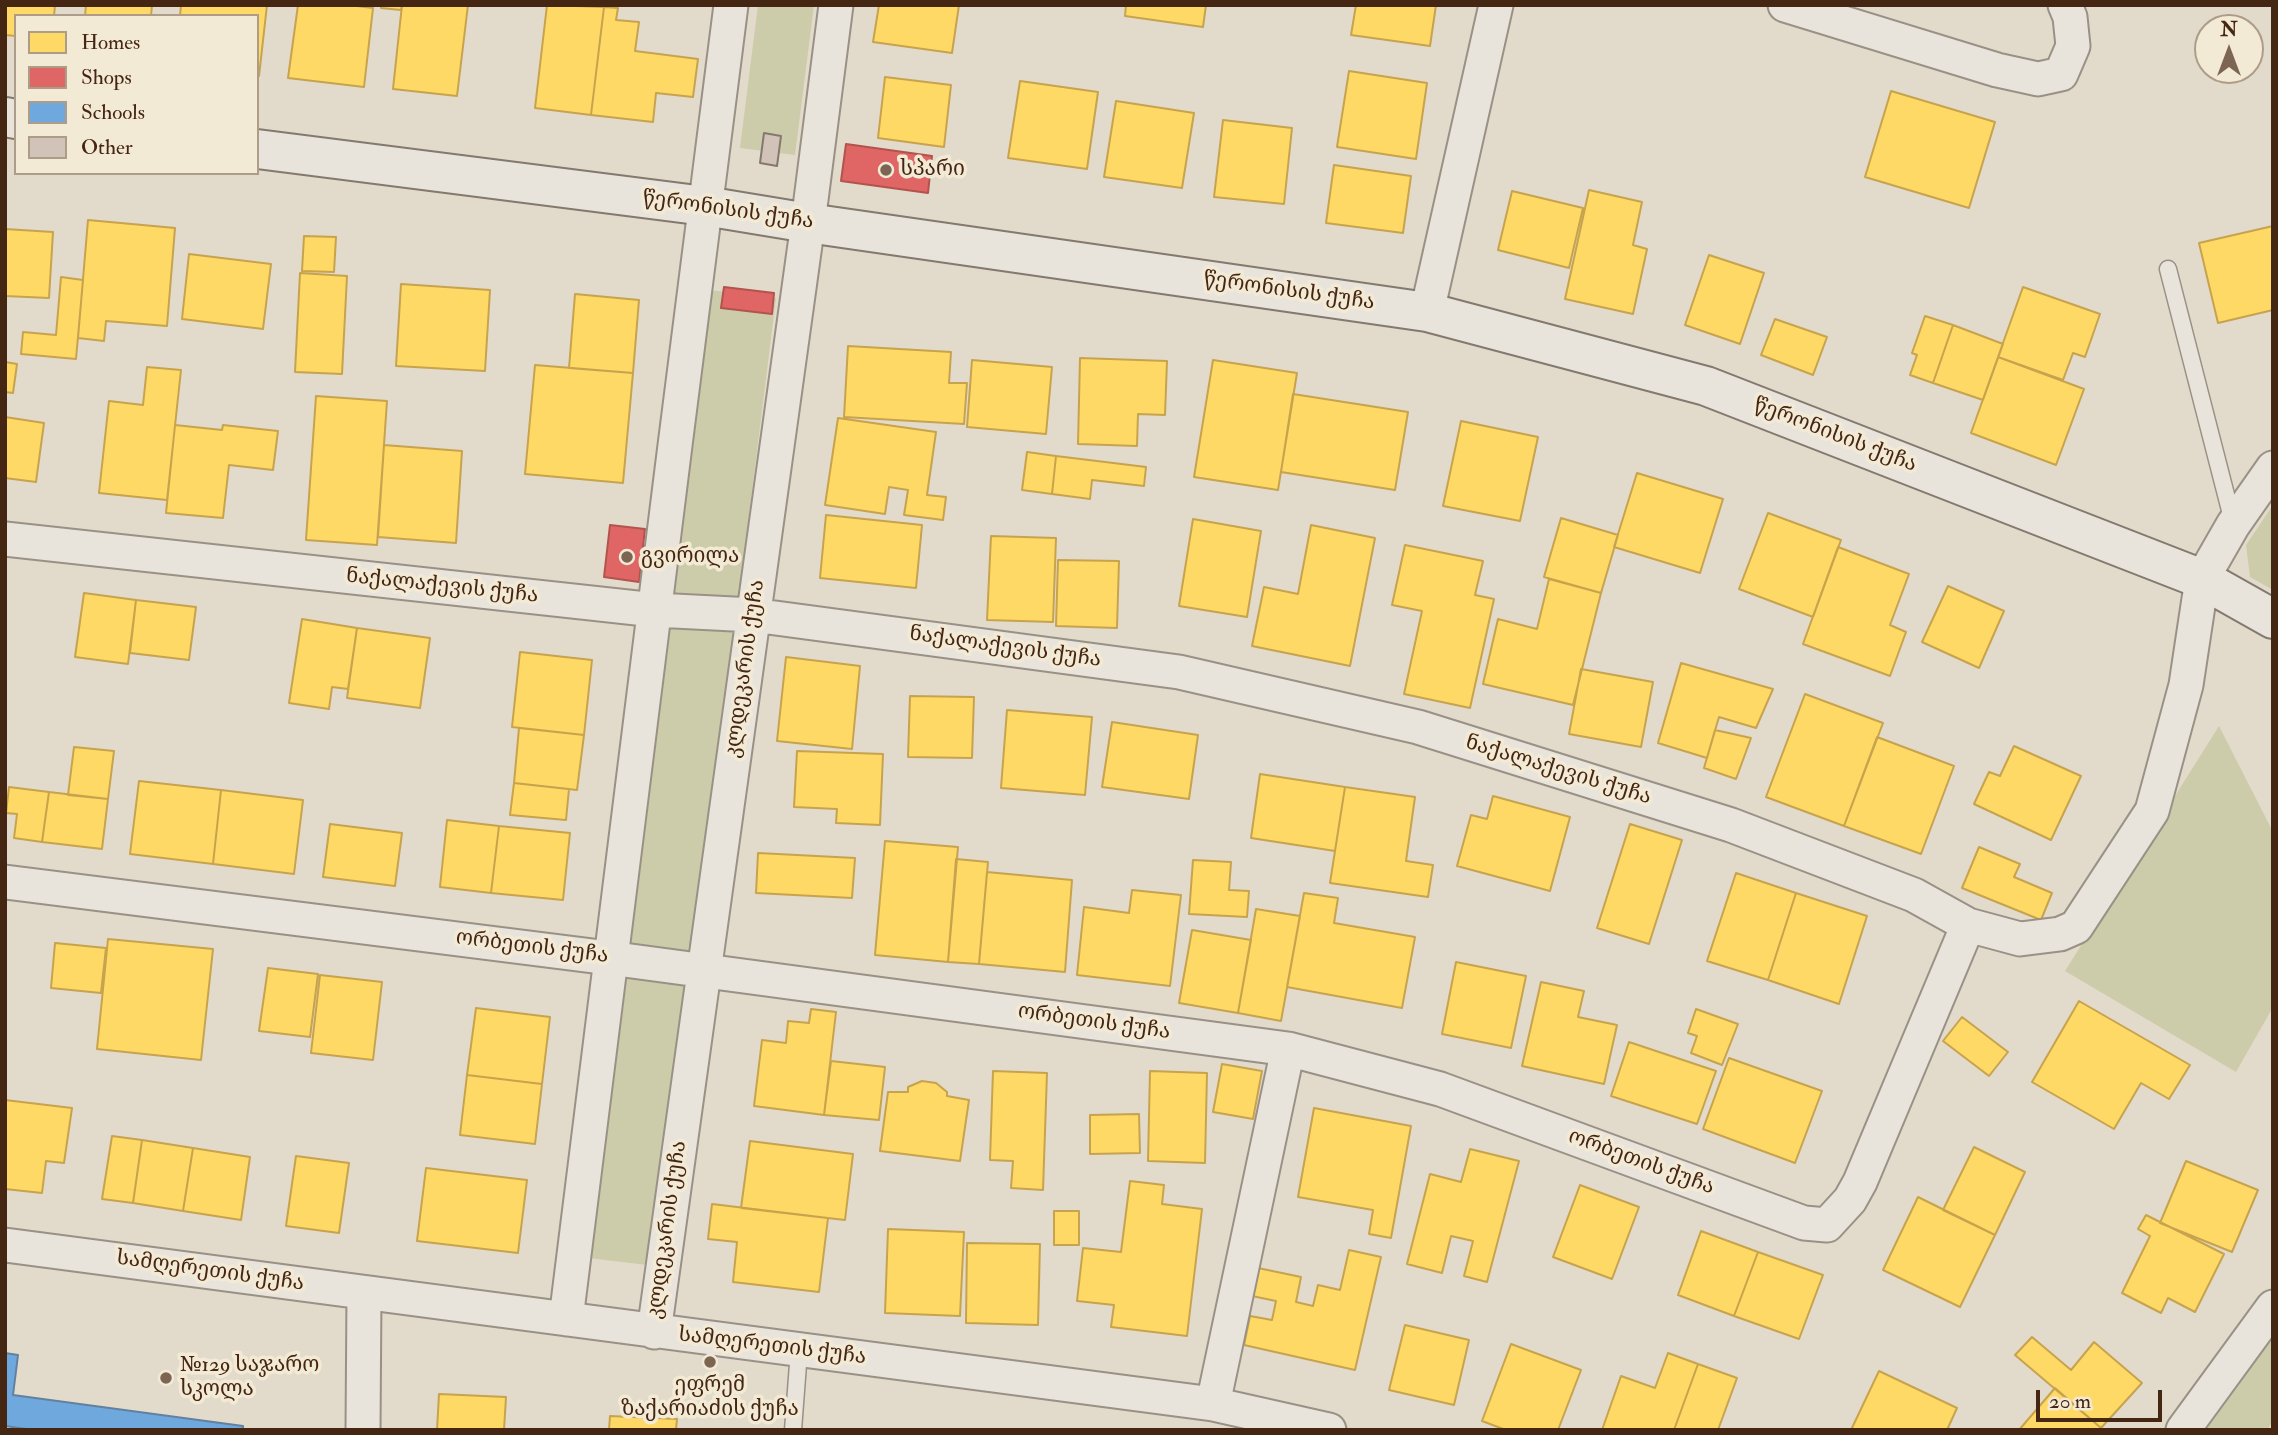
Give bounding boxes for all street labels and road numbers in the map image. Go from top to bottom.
street label: წერონისის ქუჩა [641,187,815,235]
street label: წერონისის ქუჩა [1202,268,1376,316]
street label: წერონისის ქუჩა [1750,393,1920,479]
street label: ნაქალაქევის ქუჩა [345,564,539,610]
street label: კლდეკარის ქუჩა [721,578,771,760]
street label: ნაქალაქევის ქუჩა [907,622,1103,674]
street label: ნაქალაქევის ქუჩა [1462,731,1654,811]
street label: ორბეთის ქუჩა [454,926,610,970]
street label: ორბეთის ქუჩა [1016,1000,1172,1046]
street label: ორბეთის ქუჩა [1565,1125,1717,1201]
street label: კლდეკარის ქუჩა [643,1139,693,1321]
street label: სამღერეთის ქუჩა [114,1246,306,1298]
street label: სამღერეთის ქუჩა [676,1323,868,1371]

